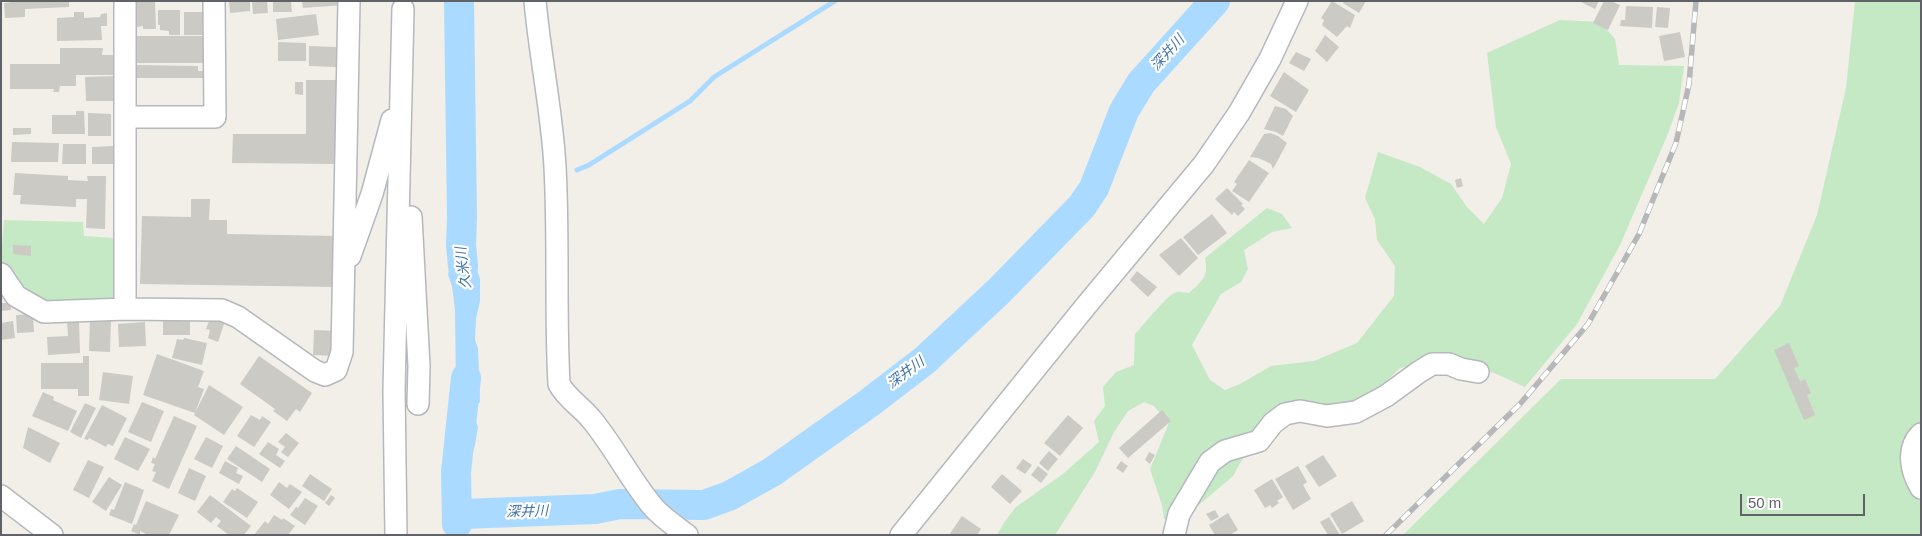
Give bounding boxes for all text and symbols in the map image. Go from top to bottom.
water label: 深井川 [1148,32,1188,74]
water label: 久米川 [453,246,475,290]
water label: 深井川 [884,354,928,392]
scale bar [1742,484,1867,516]
text: 50 m [1748,494,1781,511]
water label: 深井川 [506,503,548,521]

